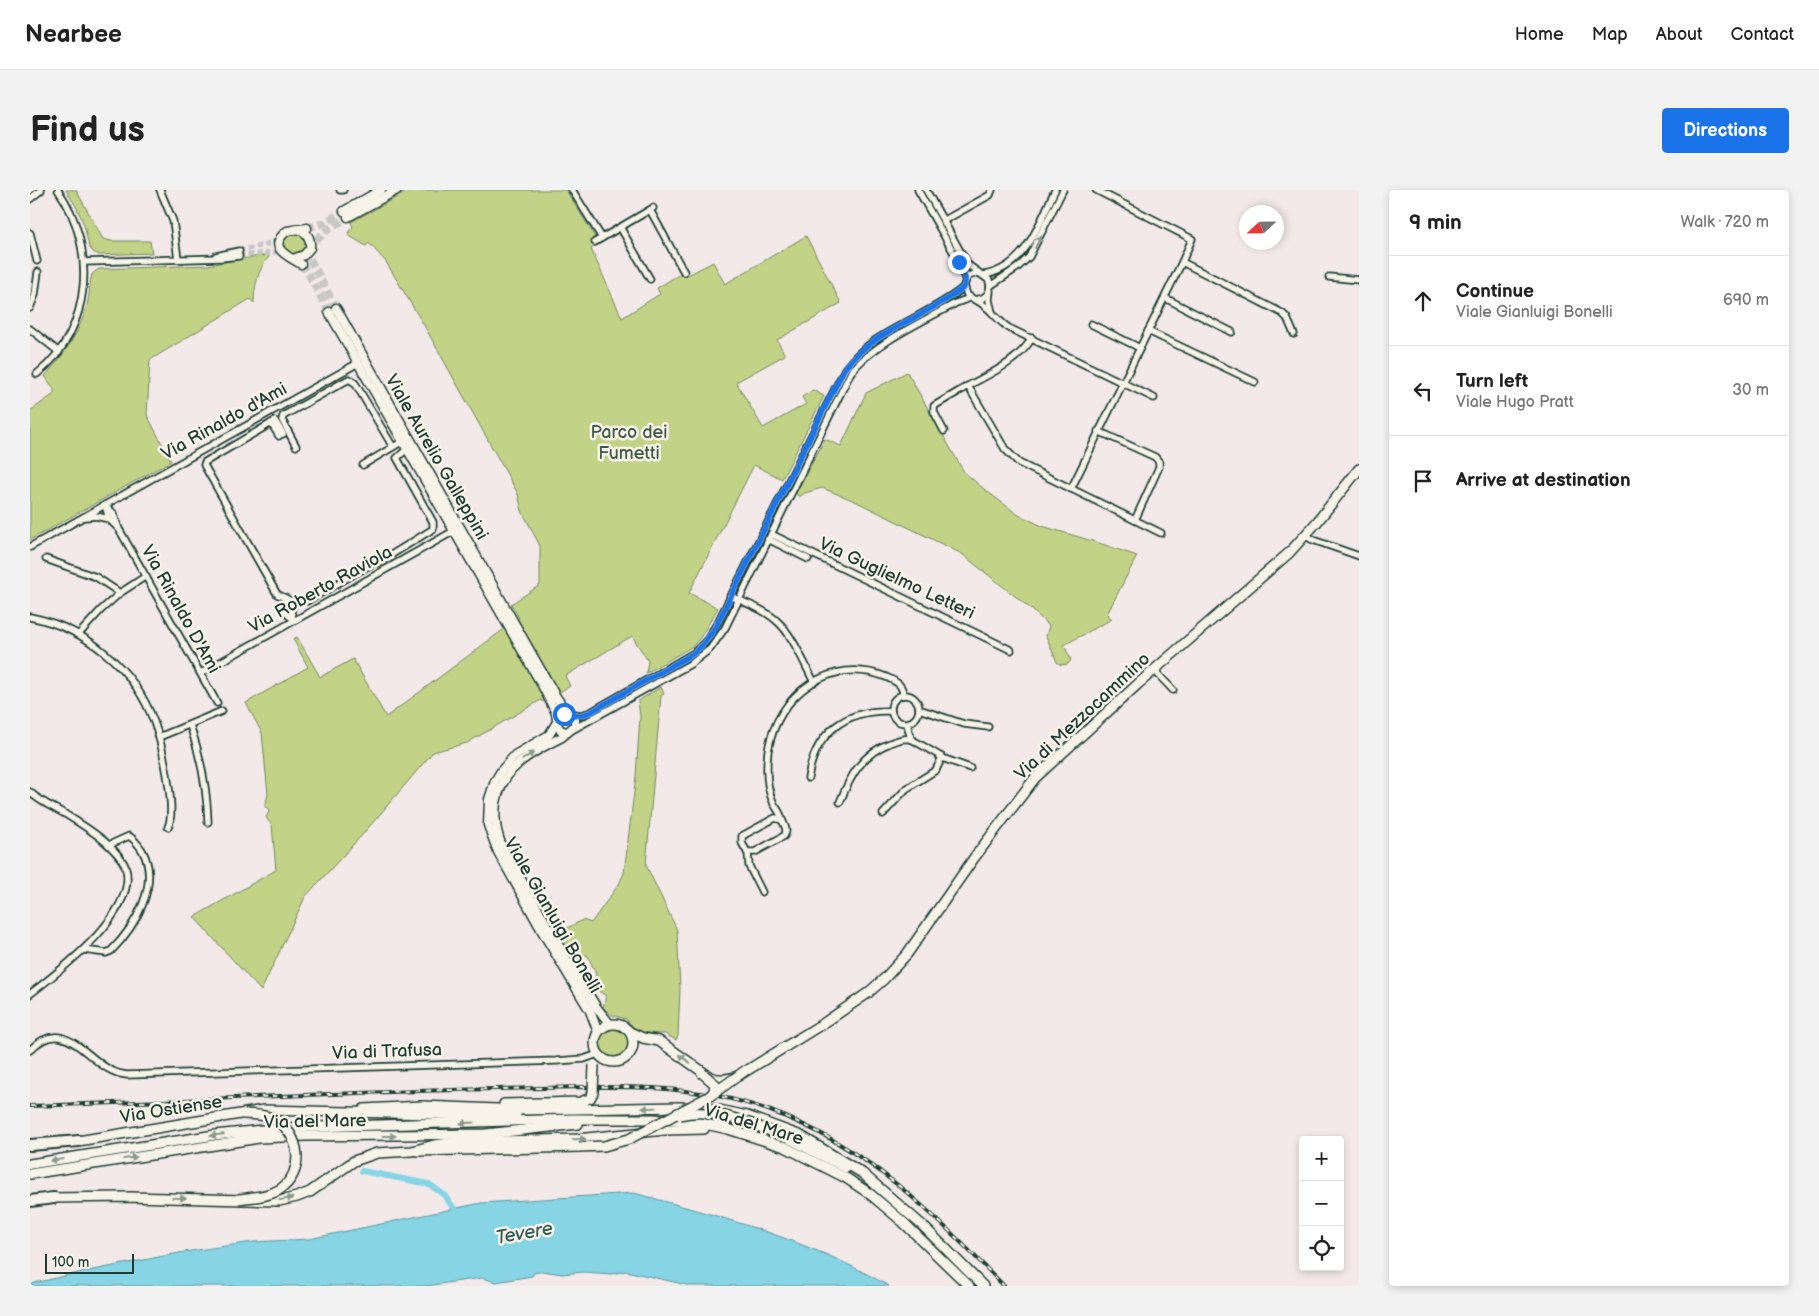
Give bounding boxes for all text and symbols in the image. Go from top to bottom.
text: Nearbee [25,20,122,49]
text: Home [1515,24,1564,45]
text: Map [1592,24,1628,45]
text: About [1656,24,1703,45]
text: Contact [1731,24,1794,45]
button: Directions [1662,108,1789,153]
text: Find us [30,109,145,152]
north arrow [1239,205,1284,250]
text: 9 min [1409,210,1462,235]
text: Walk · 720 m [1681,213,1769,232]
one-way arrow [1034,235,1042,249]
route end [948,251,971,274]
text: Continue [1456,280,1534,303]
icon: ahead [1409,287,1437,315]
text: 690 m [1723,291,1769,310]
text: Viale Gianluigi Bonelli [1456,303,1613,322]
text: Turn left [1456,370,1528,393]
street label: Viale Aurelio Galleppini [381,371,493,544]
icon: left [1409,377,1437,405]
street label: Via Rinaldo d'Ami [158,378,291,465]
text: 30 m [1732,381,1769,400]
text: Viale Hugo Pratt [1456,393,1574,412]
park label: Parco dei Fumetti [591,422,667,464]
icon: arrive [1409,467,1437,495]
text: Arrive at destination [1456,469,1631,492]
street label: Via Guglielmo Letteri [816,533,978,624]
street label: Via Roberto Raviola [245,541,396,638]
street label: Via Rinaldo D'Ami [137,542,224,677]
street label: Via di Mezzocammino [1010,648,1154,785]
route start [553,703,576,726]
one-way arrow [521,751,534,761]
street label: Viale Gianluigi Bonelli [499,834,606,997]
street label: Via di Trafusa [332,1039,442,1064]
one-way arrow [679,1054,692,1065]
street label: Via Ostiense [118,1091,224,1128]
street label: Via del Mare [702,1099,806,1150]
one-way arrow [641,1104,657,1112]
street label: Via del Mare [263,1110,367,1133]
one-way arrow [459,1119,475,1127]
one-way arrow [209,1131,225,1139]
one-way arrow [381,1131,397,1139]
one-way arrow [571,1135,587,1143]
map controls [1299,1136,1344,1271]
button: + [1299,1136,1344,1181]
one-way arrow [122,1153,138,1161]
one-way arrow [48,1156,64,1164]
button: − [1299,1181,1344,1226]
one-way arrow [171,1194,187,1202]
one-way arrow [279,1195,294,1203]
water label: Tevere [494,1217,555,1250]
button: locate [1299,1226,1344,1271]
scale bar [45,1251,134,1274]
text: 100 m [52,1254,89,1271]

